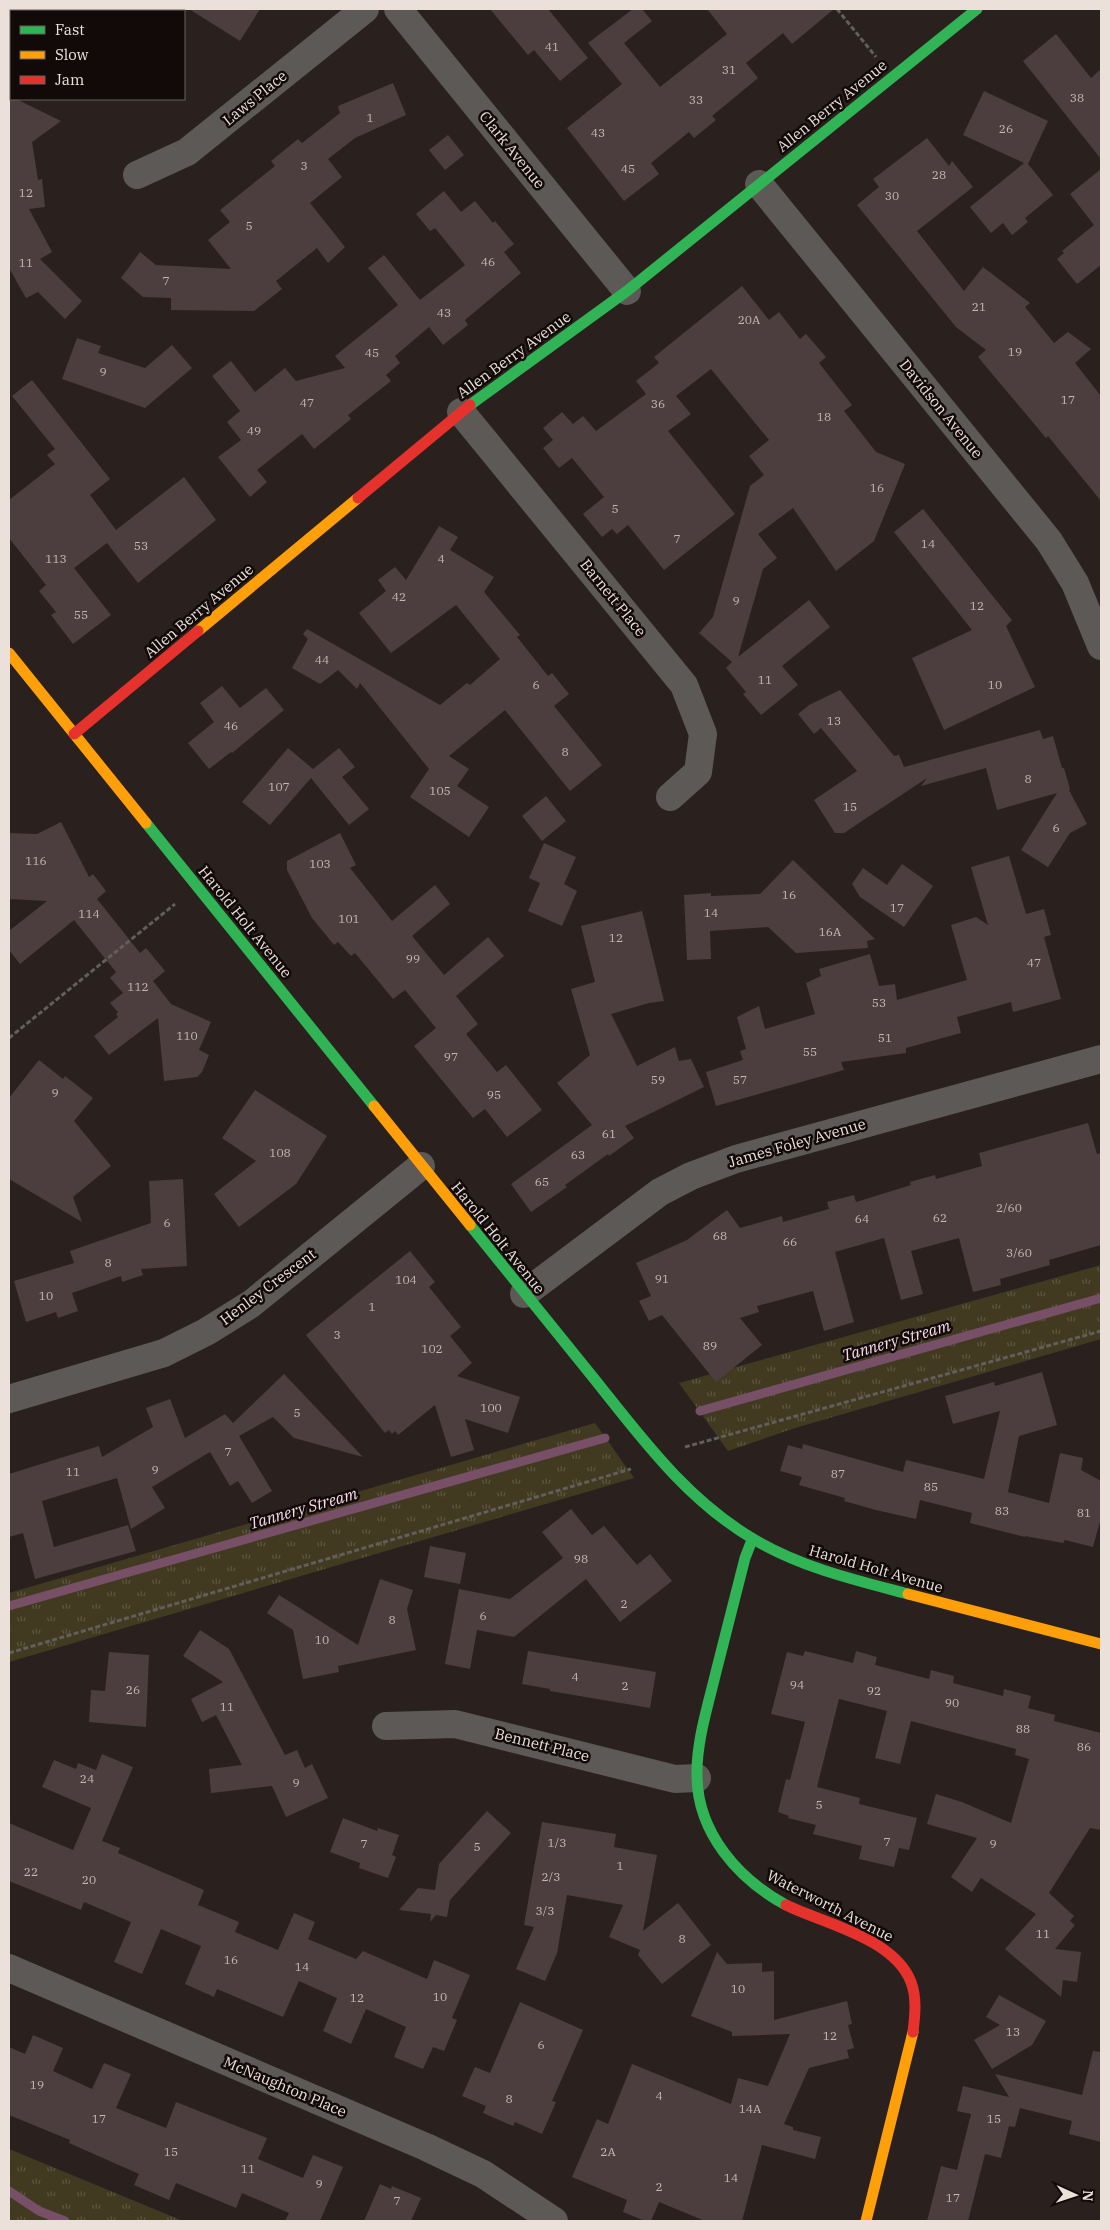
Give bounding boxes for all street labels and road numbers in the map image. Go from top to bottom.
street label: Allen Berry Avenue [773,55,891,156]
street label: Laws Place [219,66,291,129]
street label: Clark Avenue [475,107,549,192]
street label: Allen Berry Avenue [453,307,574,402]
street label: Davidson Avenue [896,355,987,462]
street label: Barnett Place [576,555,650,640]
street label: Allen Berry Avenue [140,560,257,662]
street label: Harold Holt Avenue [194,862,296,981]
street label: James Foley Avenue [726,1114,868,1171]
street label: Harold Holt Avenue [447,1178,549,1297]
street label: Henley Crescent [216,1244,320,1329]
street label: Harold Holt Avenue [807,1540,945,1597]
street label: Bennett Place [493,1724,591,1765]
street label: Waterworth Avenue [764,1865,897,1946]
street label: McNaughton Place [221,2052,350,2121]

